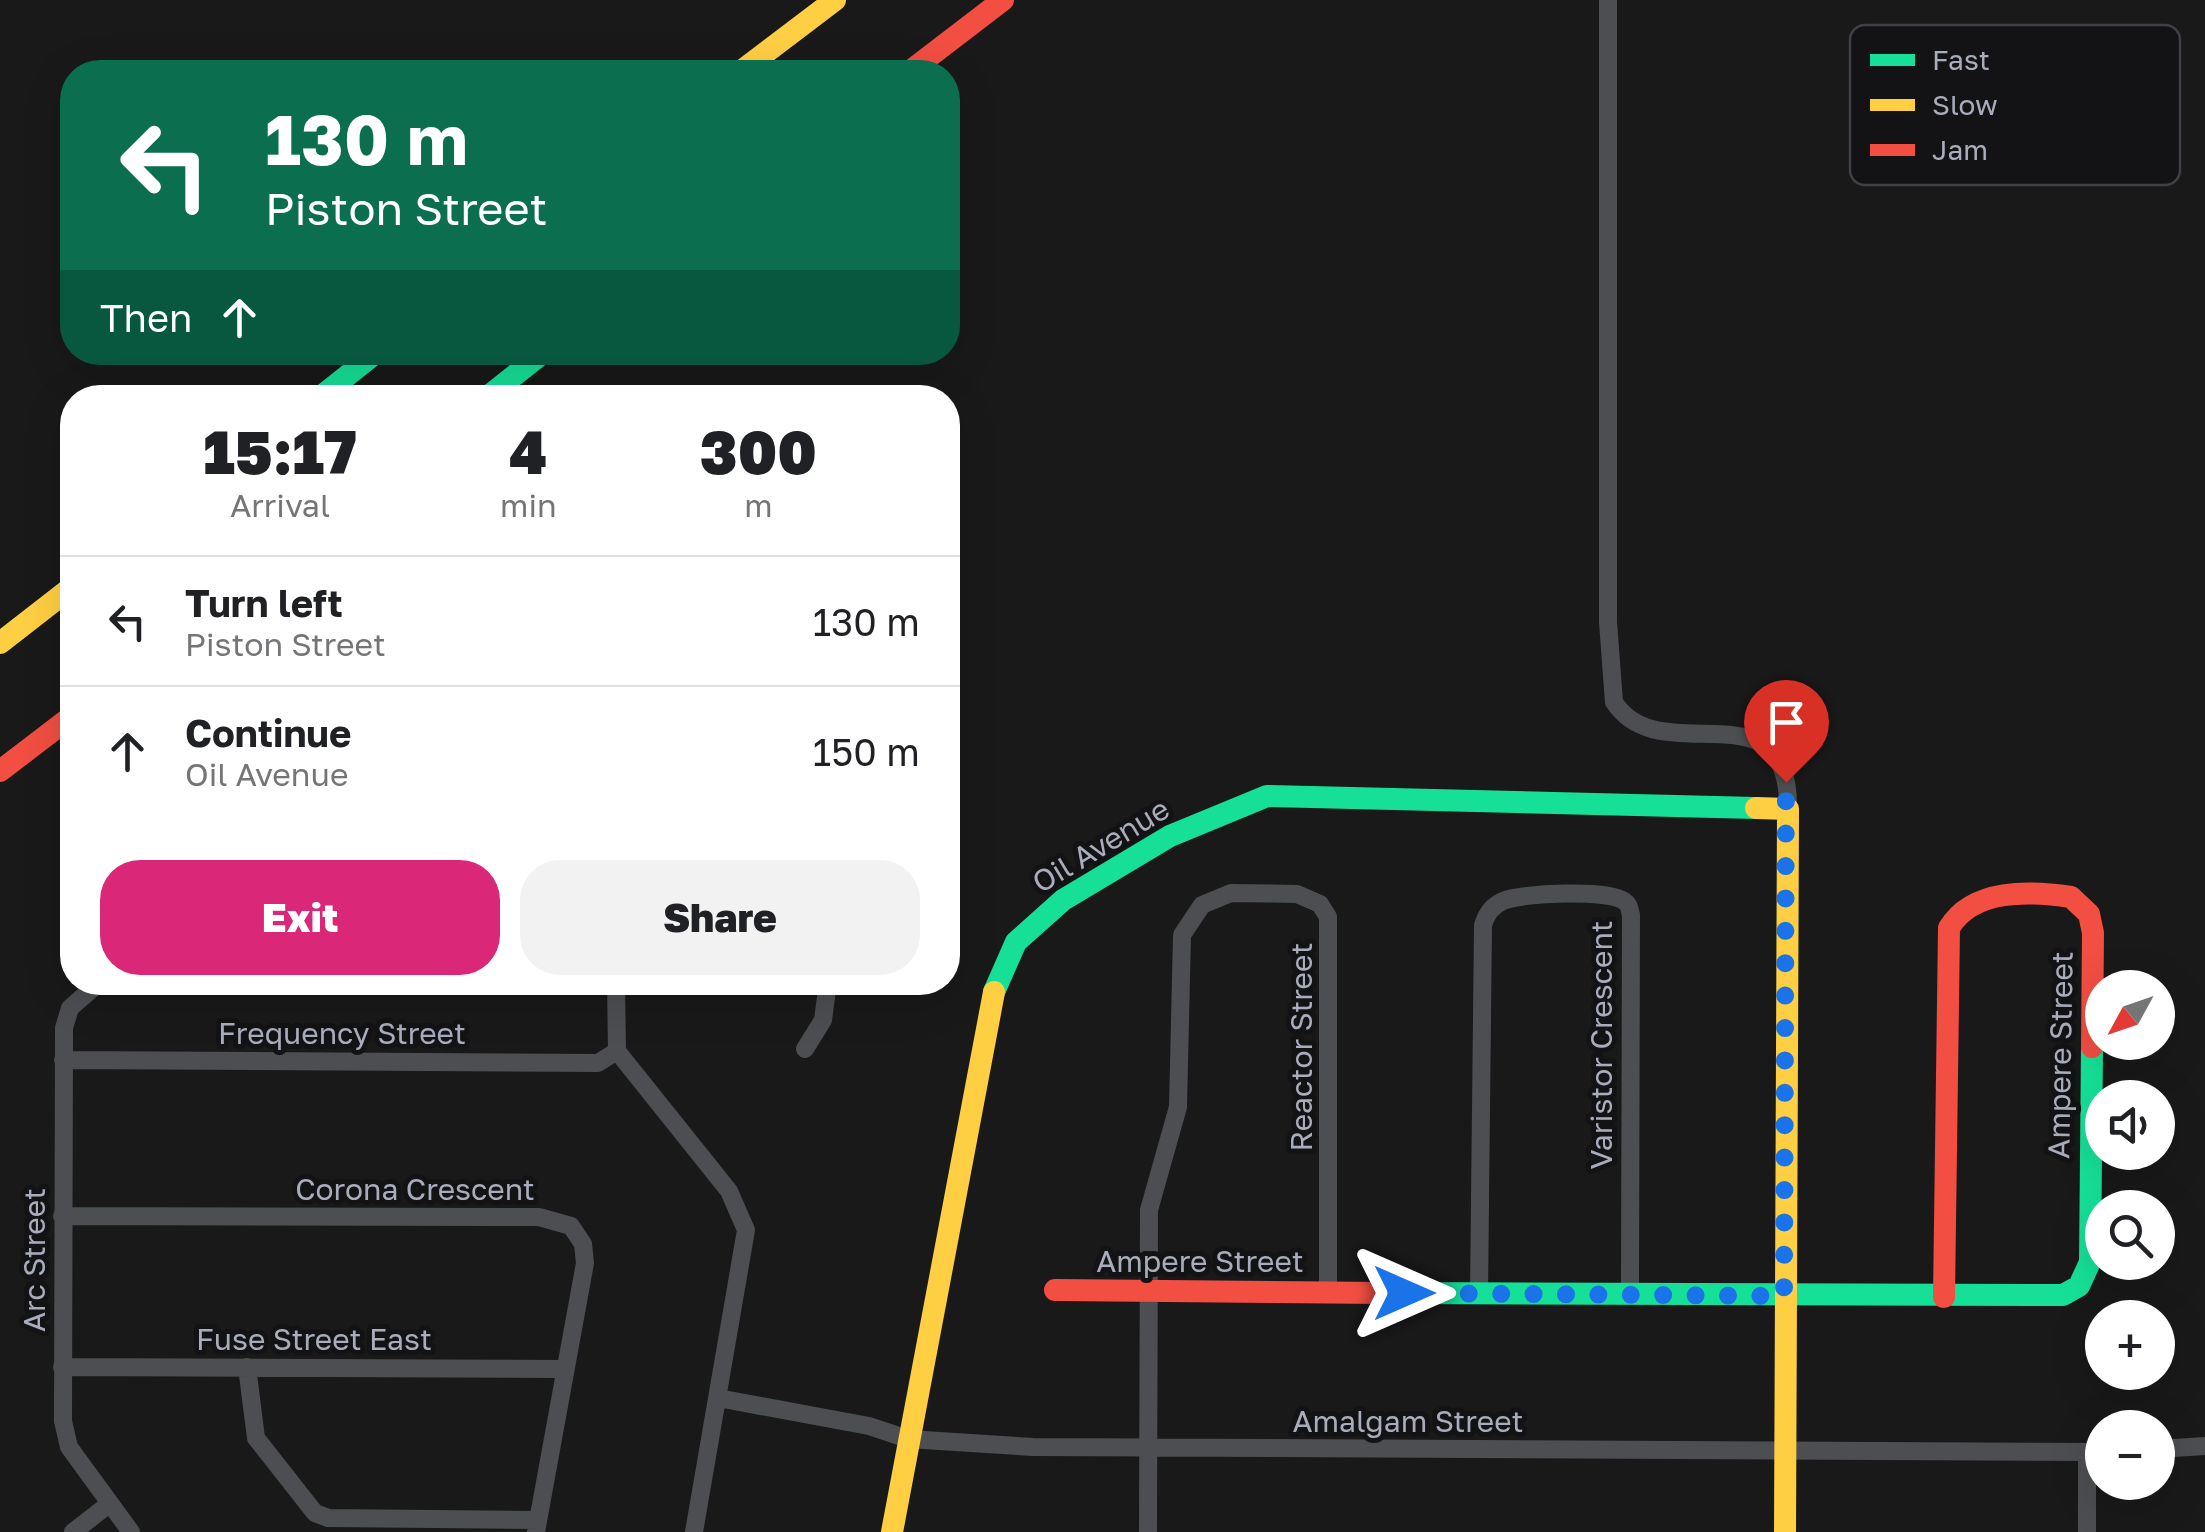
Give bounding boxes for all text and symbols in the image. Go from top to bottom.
legend [1850,25,2180,185]
text: Fast [1932,43,1990,76]
text: Slow [1932,88,1998,121]
text: 130 m [265,96,468,180]
icon: left [100,100,230,230]
text: Jam [1932,133,1988,166]
text: Piston Street [265,181,548,235]
icon: ahead [212,290,267,345]
text: Then [100,295,192,340]
text: 15:17 [203,415,357,487]
text: 4 [509,415,547,487]
text: 300 [700,415,817,487]
text: Arrival [230,486,330,524]
text: min [500,486,557,524]
text: m [744,486,772,524]
text: Turn left [185,580,343,625]
icon: left [100,594,155,649]
text: 130 m [813,599,920,644]
text: Piston Street [185,625,386,663]
pin [1744,680,1829,783]
icon: arrive [1759,695,1814,750]
text: Continue [185,710,351,755]
icon: ahead [100,724,155,779]
text: 150 m [813,729,920,774]
text: Oil Avenue [185,755,348,793]
street label: Oil Avenue [1026,790,1175,900]
button: Exit [100,860,500,975]
button: Share [520,860,920,975]
street label: Varistor Crescent [1583,920,1619,1170]
street label: Reactor Street [1283,943,1319,1151]
street label: Ampere Street [2040,951,2080,1159]
north arrow [2085,970,2175,1060]
map controls [2085,970,2175,1500]
street label: Frequency Street [218,1015,466,1051]
button: sound [2085,1080,2175,1170]
street label: Corona Crescent [295,1171,535,1207]
street label: Arc Street [16,1188,52,1332]
button: search [2085,1190,2175,1280]
position arrow [1352,1241,1456,1345]
street label: Ampere Street [1096,1243,1304,1279]
button: + [2085,1300,2175,1390]
street label: Fuse Street East [196,1321,432,1357]
street label: Amalgam Street [1292,1403,1524,1439]
button: − [2085,1410,2175,1500]

